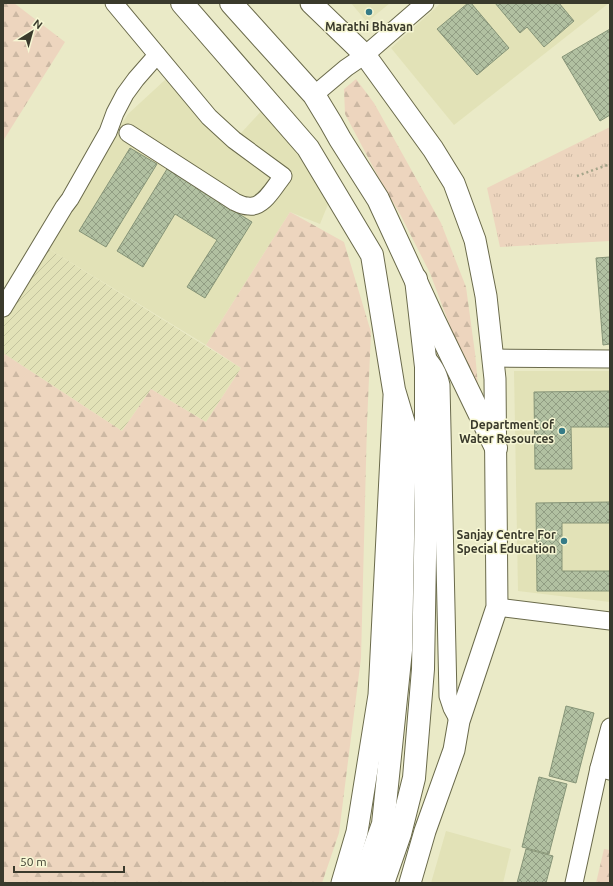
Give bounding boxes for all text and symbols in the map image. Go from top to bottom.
marker: Marathi Bhavan [364,7,374,17]
north arrow [12,12,52,52]
text: N [31,17,45,31]
place label: Marathi Bhavan [325,20,413,33]
place label: Department of Water Resources [459,418,555,445]
marker: Department of Water Resources [557,426,567,436]
place label: Sanjay Centre For Special Education [457,528,556,555]
marker: Sanjay Centre For Special Education [559,536,569,546]
scale bar [14,848,124,874]
text: 50 m [20,855,47,868]

